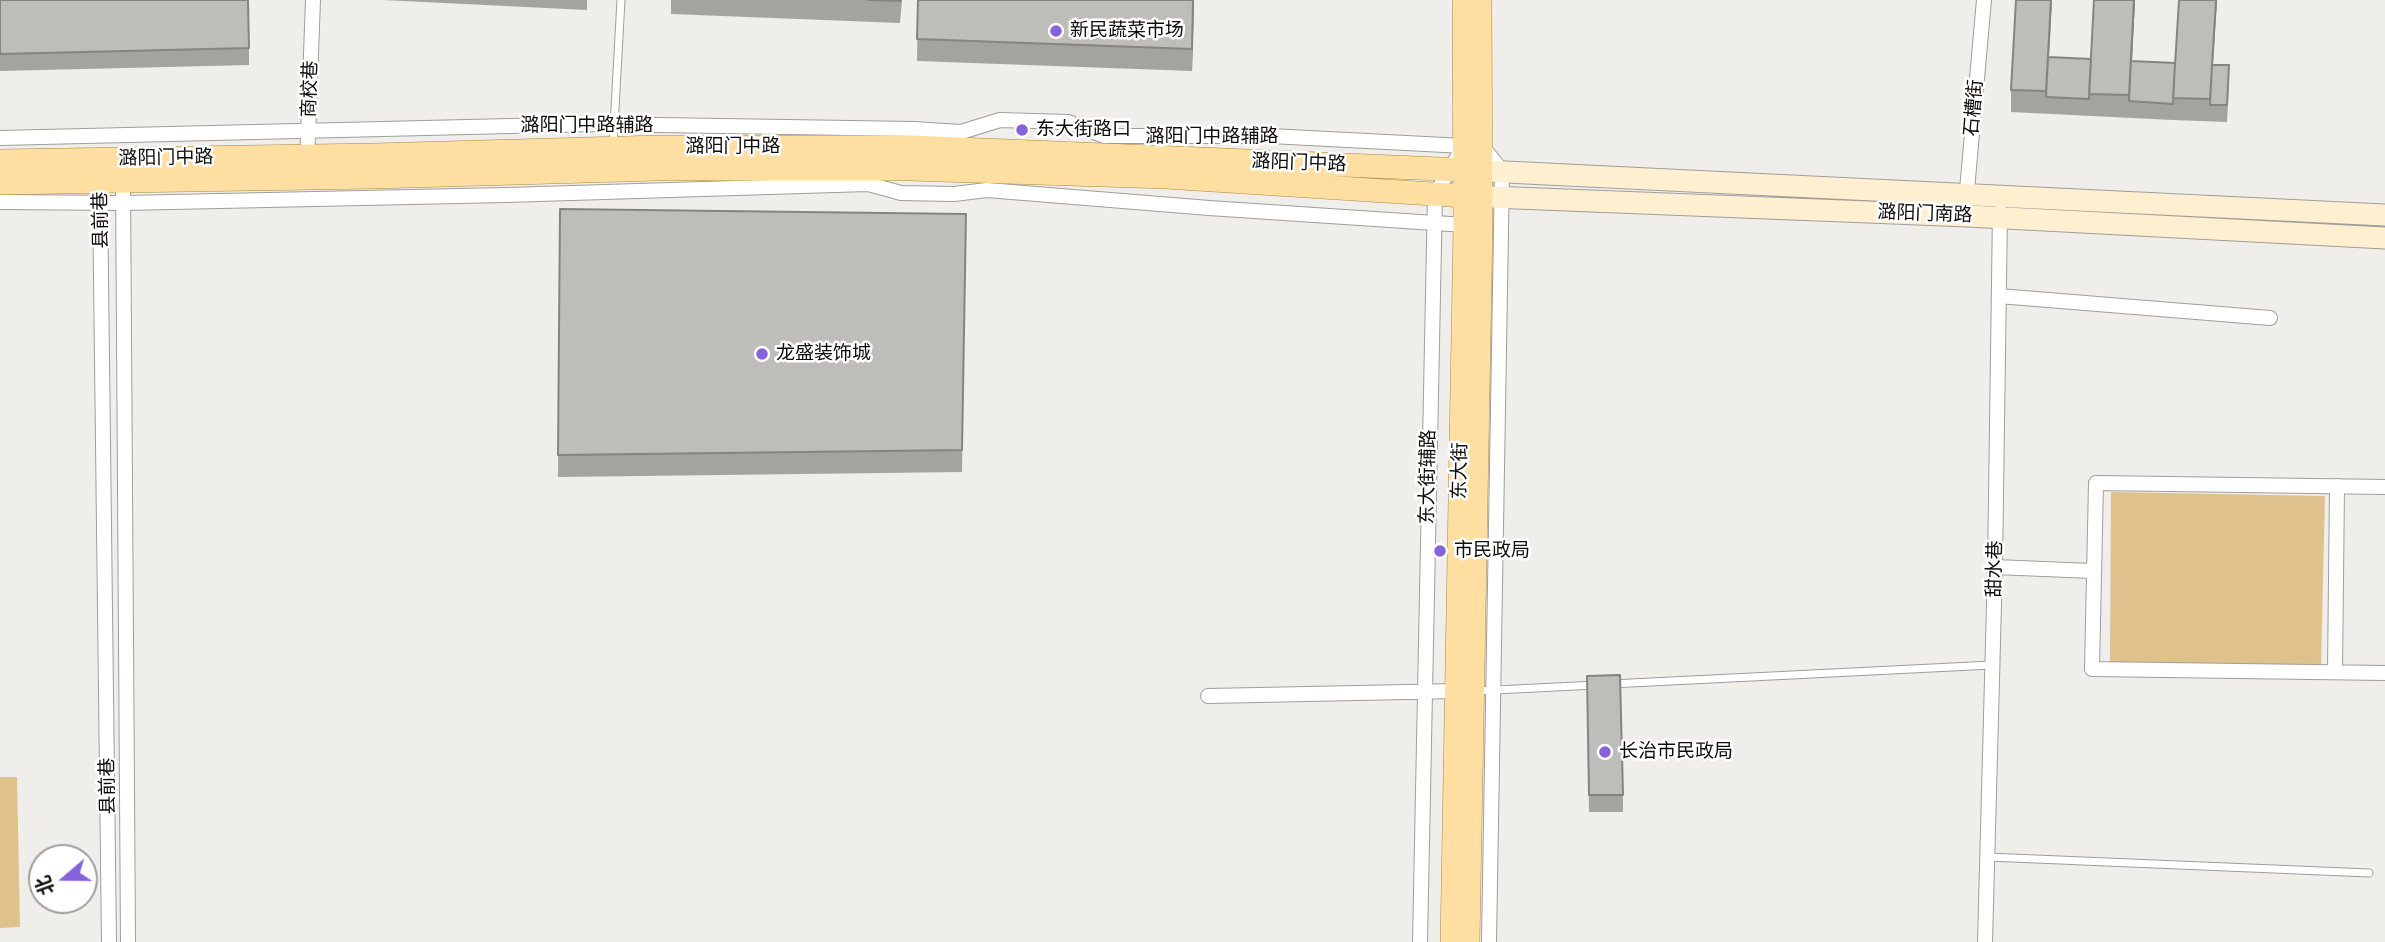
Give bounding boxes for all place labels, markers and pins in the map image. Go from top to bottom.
place label: 新民蔬菜市场 [1070,20,1184,42]
marker: 新民蔬菜市场 [1048,23,1064,39]
place label: 东大街路口 [1036,119,1131,141]
marker: 东大街路口 [1014,122,1030,138]
place label: 龙盛装饰城 [776,343,871,365]
marker: 龙盛装饰城 [754,346,770,362]
place label: 市民政局 [1454,540,1530,562]
marker: 市民政局 [1432,543,1448,559]
place label: 长治市民政局 [1619,741,1733,763]
marker: 长治市民政局 [1597,744,1613,760]

